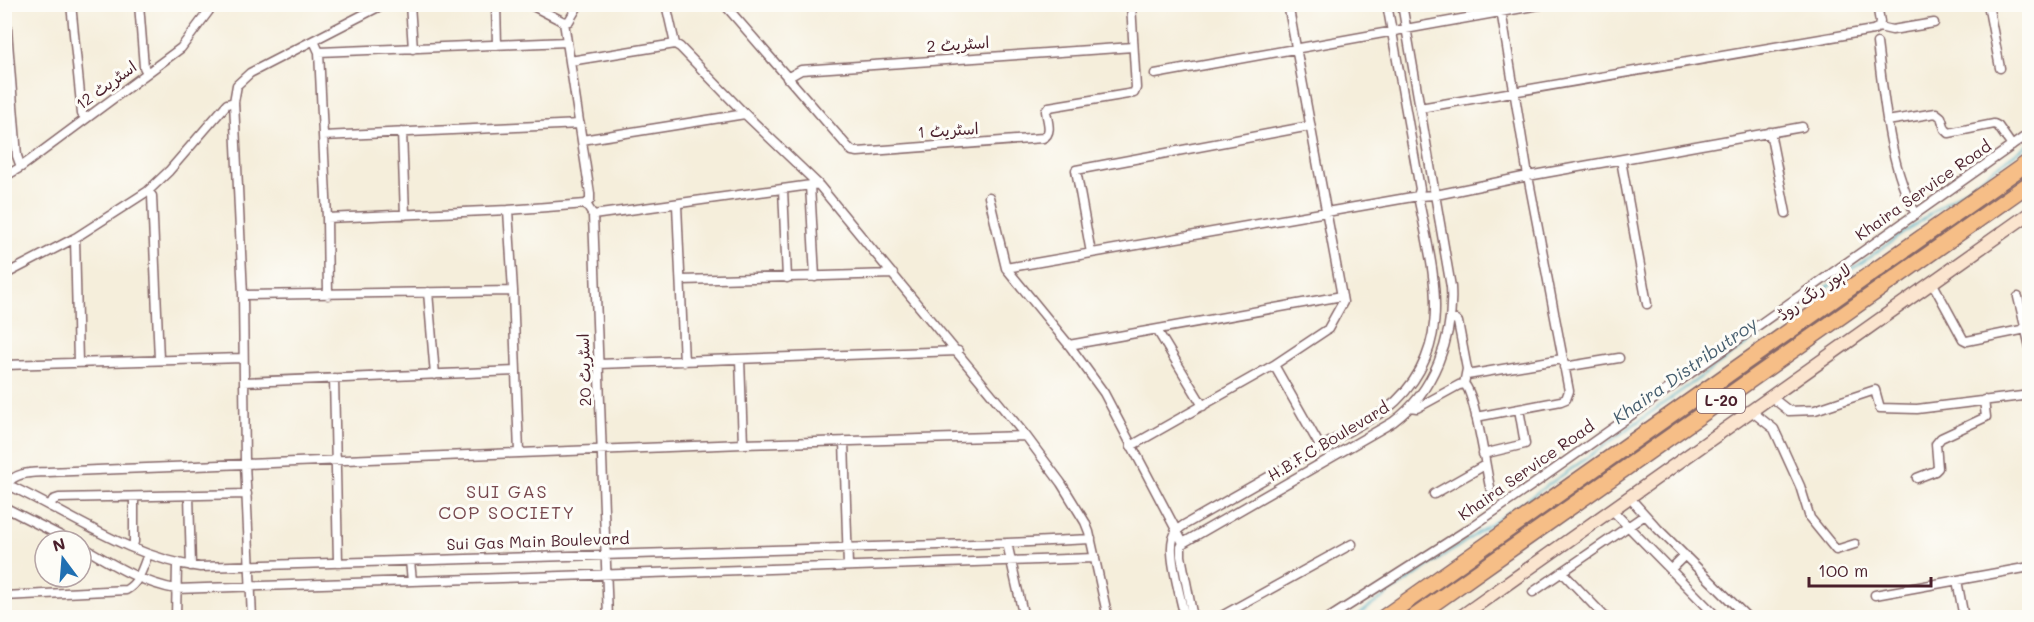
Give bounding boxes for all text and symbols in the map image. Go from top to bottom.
street label: اسٹریٹ 2 [926,31,990,56]
street label: اسٹریٹ 12 [71,56,140,114]
street label: اسٹریٹ 1 [917,117,979,142]
street label: Khaira Service Road [1851,135,1995,244]
street label: لاہور رنگ روڈ [1773,259,1856,327]
water label: Khaira Distributroy [1607,311,1762,429]
street label: اسٹریٹ 20 [572,333,595,407]
road number: L-20 [1697,389,1745,413]
street label: H.B.F.C Boulevard [1263,396,1392,485]
street label: Khaira Service Road [1454,415,1598,524]
district label: SUI GAS COP SOCIETY [438,479,576,524]
street label: Sui Gas Main Boulevard [446,527,630,554]
north arrow [33,529,93,589]
text: N [50,532,67,556]
scale bar [1809,550,1930,588]
text: 100 m [1818,558,1868,582]

